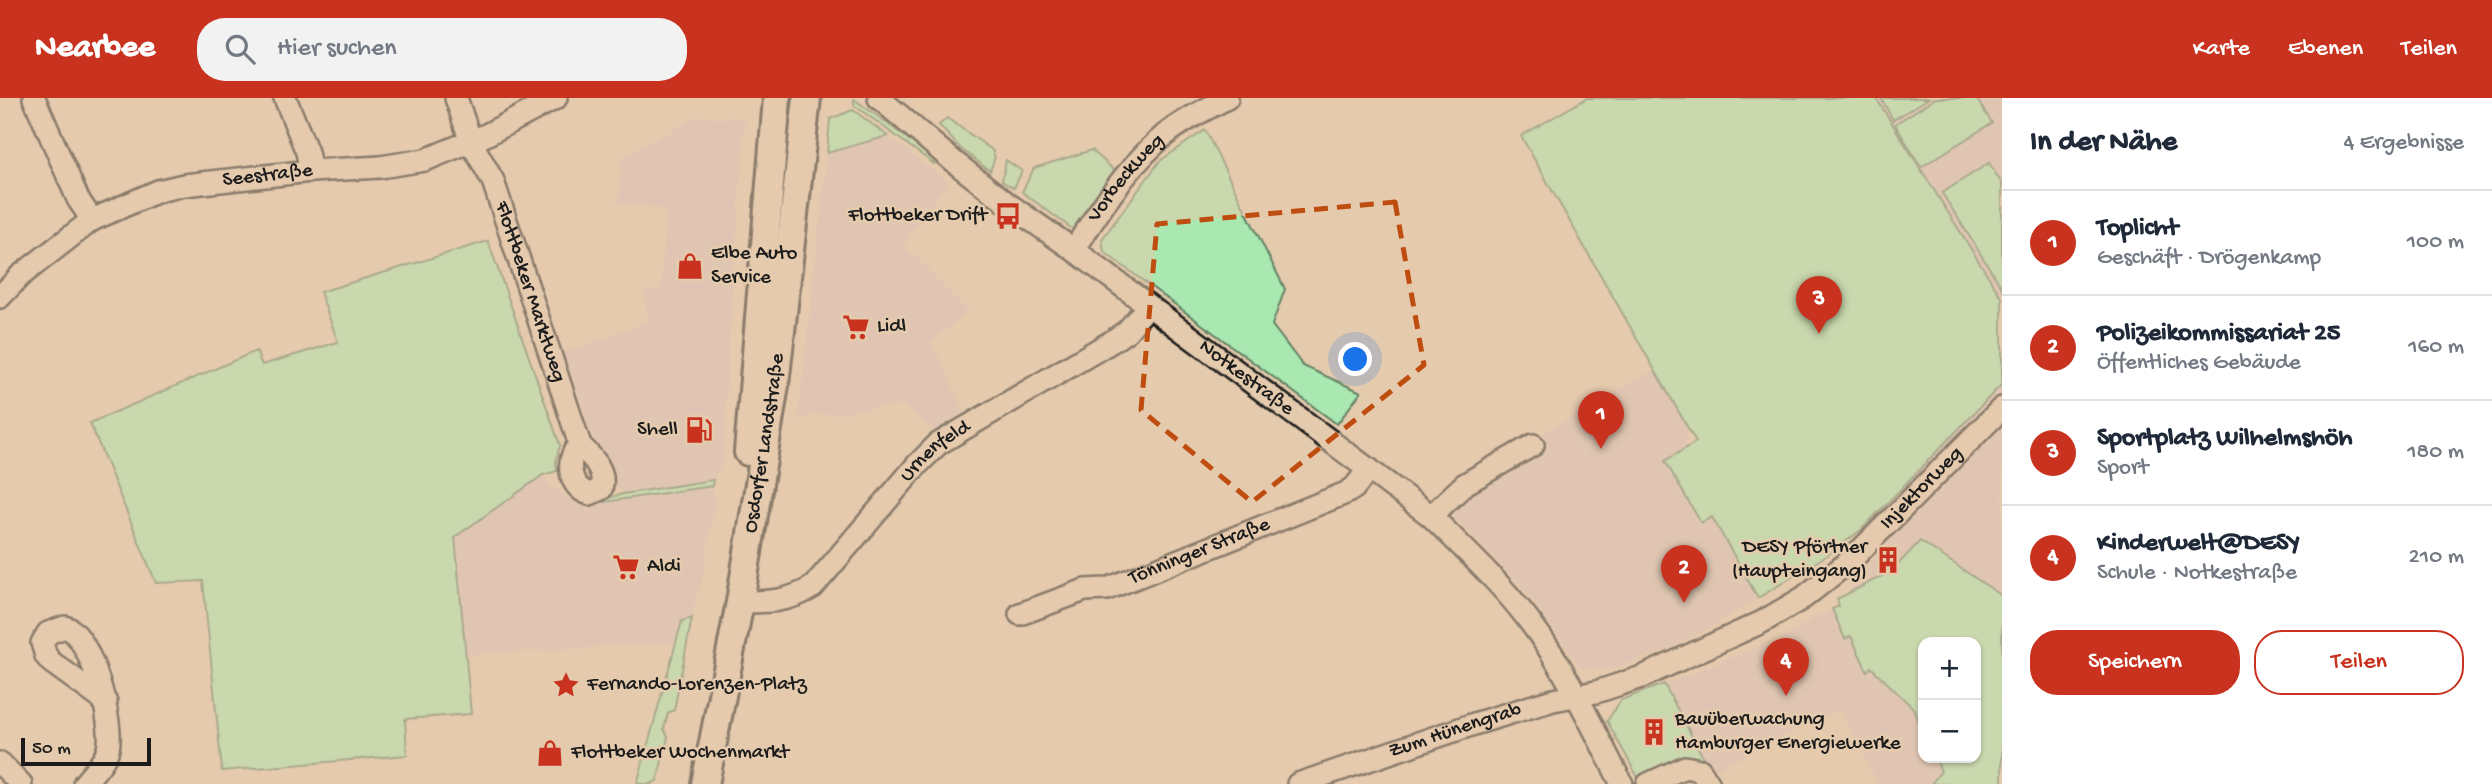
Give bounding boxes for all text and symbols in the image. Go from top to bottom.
search box [197,18,687,81]
text: Nearbee [35,30,155,68]
icon: search [221,30,259,68]
text: Hier suchen [277,34,397,65]
text: Karte [2193,35,2250,64]
text: Ebenen [2288,35,2363,64]
text: Teilen [2401,35,2457,64]
text: In der Nähe [2030,126,2177,161]
street label: Vorbeckweg [1082,129,1170,228]
text: 4 Ergebnisse [2343,130,2464,157]
street label: Seestraße [221,158,315,193]
street label: Flottbeker Marktweg [488,197,571,385]
bus stop icon: Flottbeker Drift [993,201,1023,231]
place label: Flottbeker Drift [847,204,989,229]
text: Toplicht [2097,214,2178,245]
text: 1 [2048,229,2058,256]
text: 100 m [2407,229,2464,256]
place label: Elbe Auto Service [711,242,797,291]
text: Geschäft · Drögenkamp [2097,245,2321,272]
shop icon: Elbe Auto Service [675,251,705,281]
pin: 3 [1796,276,1842,334]
supermarket icon: Lidl [841,312,871,342]
place label: Lidl [877,315,906,340]
text: Polizeikommissariat 25 [2097,319,2340,350]
text: 2 [2047,334,2059,361]
text: 160 m [2408,334,2464,361]
street label: Notkestraße [1193,335,1300,423]
your location [1338,342,1372,376]
text: Öffentliches Gebäude [2097,350,2301,377]
street label: Osdorfer Landstraße [739,351,791,535]
pin: 1 [1578,391,1624,449]
street label: Urnenfeld [895,414,976,488]
fuel station icon: Shell [684,415,714,445]
place label: Shell [637,418,678,443]
text: Sportplatz Wilhelmshöh [2097,424,2352,455]
text: 3 [2047,439,2059,466]
text: 180 m [2407,439,2464,466]
street label: Injektorweg [1875,442,1969,536]
text: Sport [2097,455,2148,482]
street label: Tönninger Straße [1124,512,1275,592]
text: Kinderwelt@DESY [2097,529,2300,560]
place label: DESY Pförtner (Haupteingang) [1732,536,1869,585]
text: 4 [2048,544,2058,571]
text: 210 m [2409,544,2464,571]
pin: 2 [1661,545,1707,603]
building icon: DESY Pförtner (Haupteingang) [1873,545,1903,575]
supermarket icon: Aldi [611,552,641,582]
place label: Aldi [647,555,681,580]
text: Schule · Notkestraße [2097,560,2297,587]
button: Speichern [2030,630,2240,695]
button: Teilen [2254,630,2464,695]
map controls [1918,637,1981,763]
button: + [1918,637,1981,700]
pin: 4 [1763,638,1809,696]
place icon: Fernando-Lorenzen-Platz [551,670,581,700]
place label: Fernando-Lorenzen-Platz [586,673,807,698]
street label: Zum Hünengrab [1386,698,1525,765]
button: − [1918,700,1981,763]
place label: Bauüberwachung Hamburger Energiewerke [1674,708,1902,757]
building icon: Bauüberwachung Hamburger Energiewerke [1639,717,1669,747]
scale bar [21,735,150,767]
text: 50 m [32,738,71,761]
shop icon: Flottbeker Wochenmarkt [535,738,565,768]
place label: Flottbeker Wochenmarkt [570,741,791,766]

